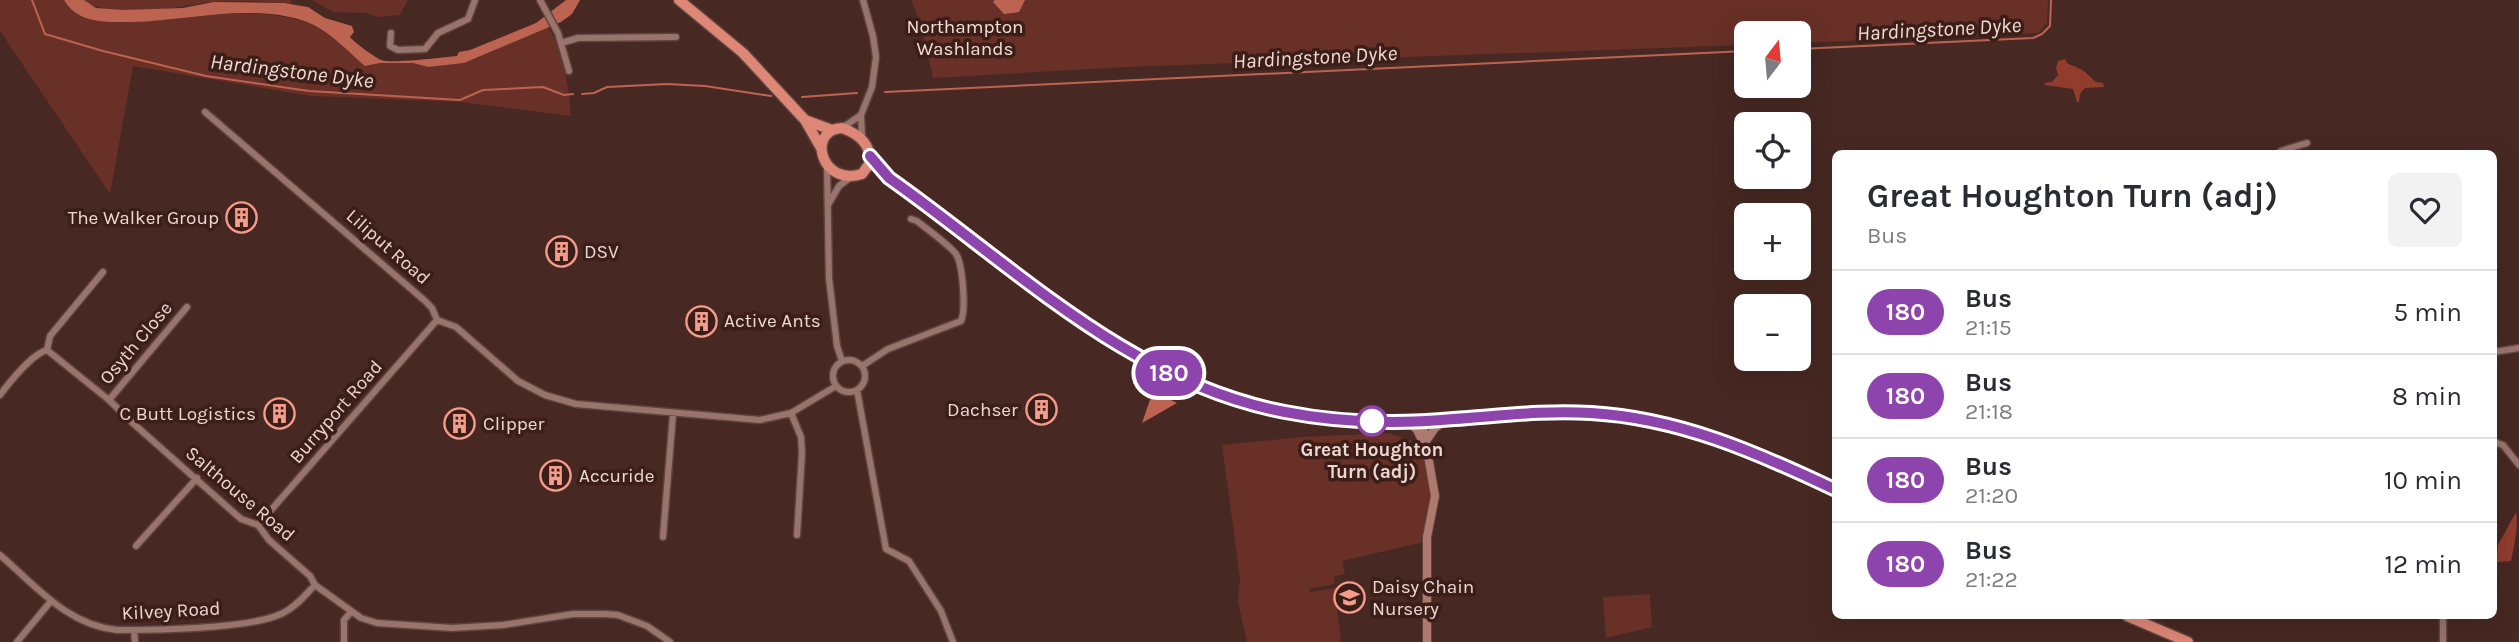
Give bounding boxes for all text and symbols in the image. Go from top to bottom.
water label: Hardingstone Dyke [1856,13,2022,45]
park label: Northampton Washlands [906,16,1024,60]
north arrow [1734,21,1811,98]
map controls [1734,21,1811,371]
water label: Hardingstone Dyke [1232,41,1398,73]
water label: Hardingstone Dyke [209,49,375,93]
button: locate [1734,112,1811,189]
button: heart [2388,173,2462,247]
text: Great Houghton Turn (adj) [1867,177,2278,215]
building icon: The Walker Group [225,201,259,235]
button: + [1734,203,1811,280]
street label: Liliput Road [342,205,434,289]
place label: The Walker Group [68,207,219,229]
text: Bus [1867,222,1907,249]
building icon: DSV [544,235,578,269]
place label: DSV [584,241,619,263]
text: Bus [1965,283,2012,314]
button: − [1734,294,1811,371]
street label: Osyth Close [95,297,177,389]
text: 5 min [2393,297,2462,328]
text: 180 [1886,298,1925,326]
building icon: Active Ants [684,304,718,338]
place label: Active Ants [724,310,821,332]
text: 21:15 [1965,314,2012,341]
line badge: 180 [1129,350,1209,396]
street label: Burryport Road [285,356,387,468]
text: 180 [1149,359,1189,387]
text: Bus [1965,367,2012,398]
text: 8 min [2392,381,2462,412]
text: 180 [1886,382,1925,410]
building icon: Dachser [1024,393,1058,427]
building icon: C Butt Logistics [262,397,296,431]
text: 21:18 [1965,398,2013,425]
place label: Dachser [947,399,1018,421]
place label: C Butt Logistics [119,403,256,425]
marker: Great Houghton Turn (adj) [1357,406,1387,436]
building icon: Clipper [443,407,477,441]
place label: Clipper [483,413,545,435]
place label: Great Houghton Turn (adj) [1301,439,1443,483]
street label: Salthouse Road [181,442,299,546]
text: Bus [1965,451,2012,482]
building icon: Accuride [539,459,573,493]
place label: Accuride [579,465,655,487]
text: 10 min [2384,465,2462,496]
text: 180 [1886,466,1925,494]
text: 21:20 [1965,482,2018,509]
text: Bus [1965,535,2012,566]
text: 12 min [2384,549,2462,580]
text: 180 [1886,550,1925,578]
text: 21:22 [1965,566,2018,593]
place label: Daisy Chain Nursery [1372,576,1474,620]
school or university icon: Daisy Chain Nursery [1332,581,1366,615]
street label: Kilvey Road [121,597,221,625]

